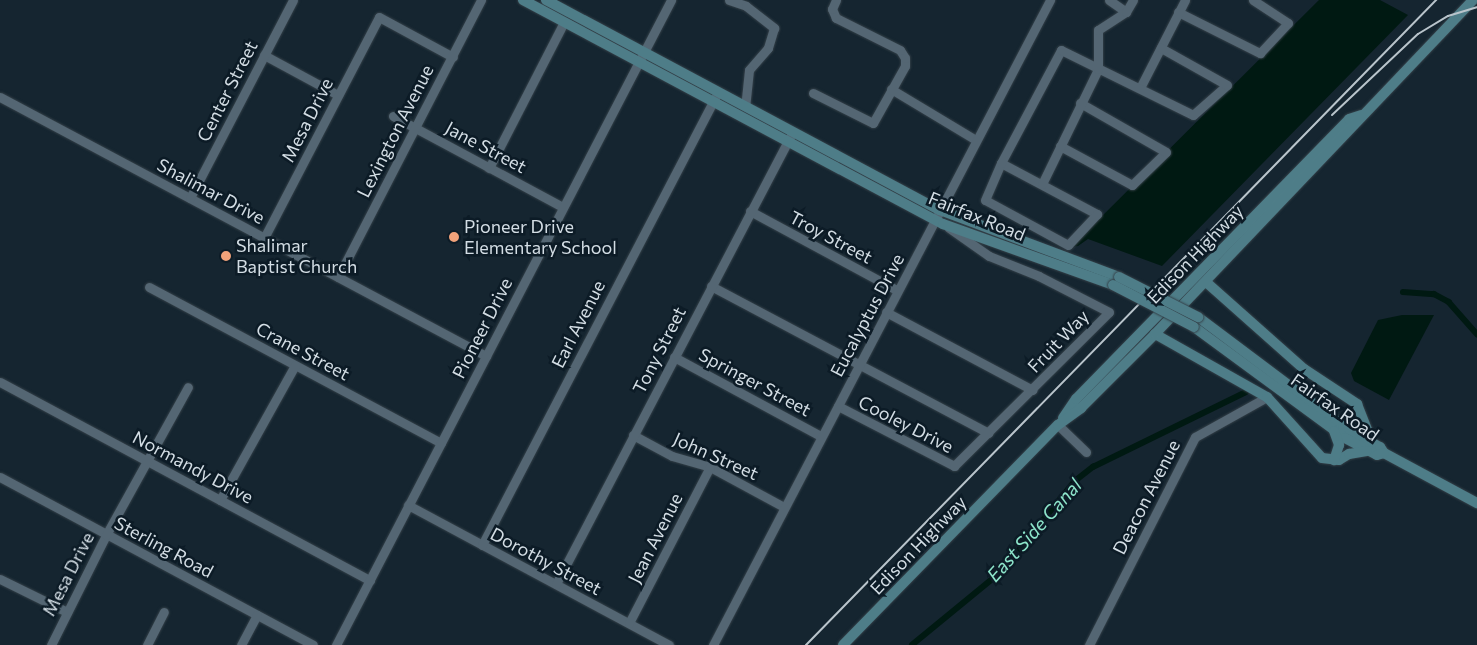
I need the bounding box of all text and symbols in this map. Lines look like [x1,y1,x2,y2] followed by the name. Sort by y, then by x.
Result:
[192,37,262,145] street label: Center Street
[352,61,438,201] street label: Lexington Avenue
[277,74,337,166] street label: Mesa Drive
[442,117,530,177] street label: Jane Street
[154,154,268,228] street label: Shalimar Drive
[925,187,1029,245] street label: Fairfax Road
[1142,200,1248,308] street label: Edison Highway
[786,206,876,268] street label: Troy Street
[464,216,617,258] place label: Pioneer Drive Elementary School
[448,231,460,243] marker: Pioneer Drive Elementary School
[236,235,357,278] place label: Shalimar Baptist Church
[220,250,232,262] marker: Shalimar Baptist Church
[826,250,908,380] street label: Eucalyptus Drive
[447,274,517,382] street label: Pioneer Drive
[547,277,609,371] street label: Earl Avenue
[628,303,690,397] street label: Tony Street
[1023,305,1093,377] street label: Fruit Way
[253,317,353,385] street label: Crane Street
[695,343,815,421] street label: Springer Street
[1287,369,1383,445] street label: Fairfax Road
[855,391,957,457] street label: Cooley Drive
[129,426,257,508] street label: Normandy Drive
[670,428,762,484] street label: John Street
[1108,436,1184,558] street label: Deacon Avenue
[982,474,1086,586] water label: East Side Canal
[623,489,687,587] street label: Jean Avenue
[865,491,971,599] street label: Edison Highway
[111,512,217,582] street label: Sterling Road
[487,523,605,599] street label: Dorothy Street
[38,528,98,620] street label: Mesa Drive

